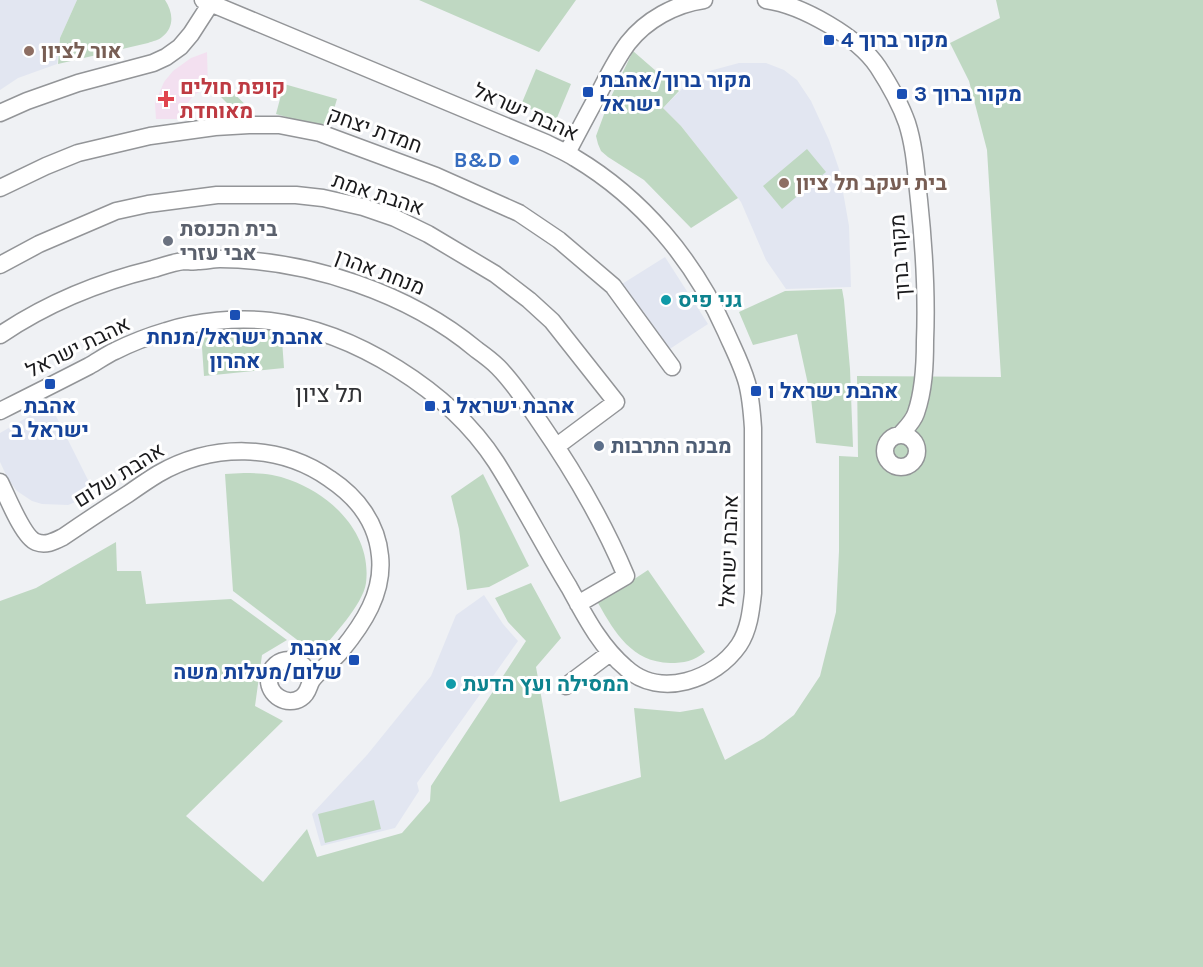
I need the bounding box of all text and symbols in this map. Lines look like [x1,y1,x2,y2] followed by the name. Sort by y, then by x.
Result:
[841,28,948,52] place label: מקור ברוך 4
[822,33,836,47] marker: מקור ברוך 4
[41,39,122,63] place label: אור לציון
[22,44,36,58] marker: אור לציון
[600,68,751,116] place label: מקור ברוך/אהבת ישראל
[180,75,285,123] place label: קופת חולים מאוחדת
[470,78,582,146] street label: אהבת ישראל
[914,82,1022,106] place label: מקור ברוך 3
[581,85,595,99] marker: מקור ברוך/אהבת ישראל
[895,87,909,101] marker: מקור ברוך 3
[157,90,175,108] marker: קופת חולים מאוחדת
[325,102,425,158] street label: חמדת יצחק
[454,148,502,172] place label: B&D
[507,153,521,167] marker: B&D
[329,168,427,220] street label: אהבת אמת
[796,171,947,195] place label: בית יעקב תל ציון
[777,176,791,190] marker: בית יעקב תל ציון
[885,213,915,301] street label: מקור ברוך
[180,217,278,265] place label: בית הכנסת אבי עזרי
[161,234,175,248] marker: בית הכנסת אבי עזרי
[332,244,428,300] street label: מנחת אהרן
[678,288,743,312] place label: גני פיס
[659,293,673,307] marker: גני פיס
[228,308,242,322] marker: אהבת ישראל/מנחת אהרון
[22,312,134,382] street label: אהבת ישראל
[146,325,324,373] place label: אהבת ישראל/מנחת אהרון
[43,377,57,391] marker: אהבת ישראל ב
[768,379,898,403] place label: אהבת ישראל ו
[295,380,363,408] district label: תל ציון
[749,384,763,398] marker: אהבת ישראל ו
[11,394,89,442] place label: אהבת ישראל ב
[442,394,575,418] place label: אהבת ישראל ג
[423,399,437,413] marker: אהבת ישראל ג
[611,434,732,458] place label: מבנה התרבות
[69,438,169,512] street label: אהבת שלום
[592,439,606,453] marker: מבנה התרבות
[715,494,743,608] street label: אהבת ישראל
[173,636,342,684] place label: אהבת שלום/מעלות משה
[347,653,361,667] marker: אהבת שלום/מעלות משה
[463,672,629,696] place label: המסילה ועץ הדעת
[444,677,458,691] marker: המסילה ועץ הדעת

